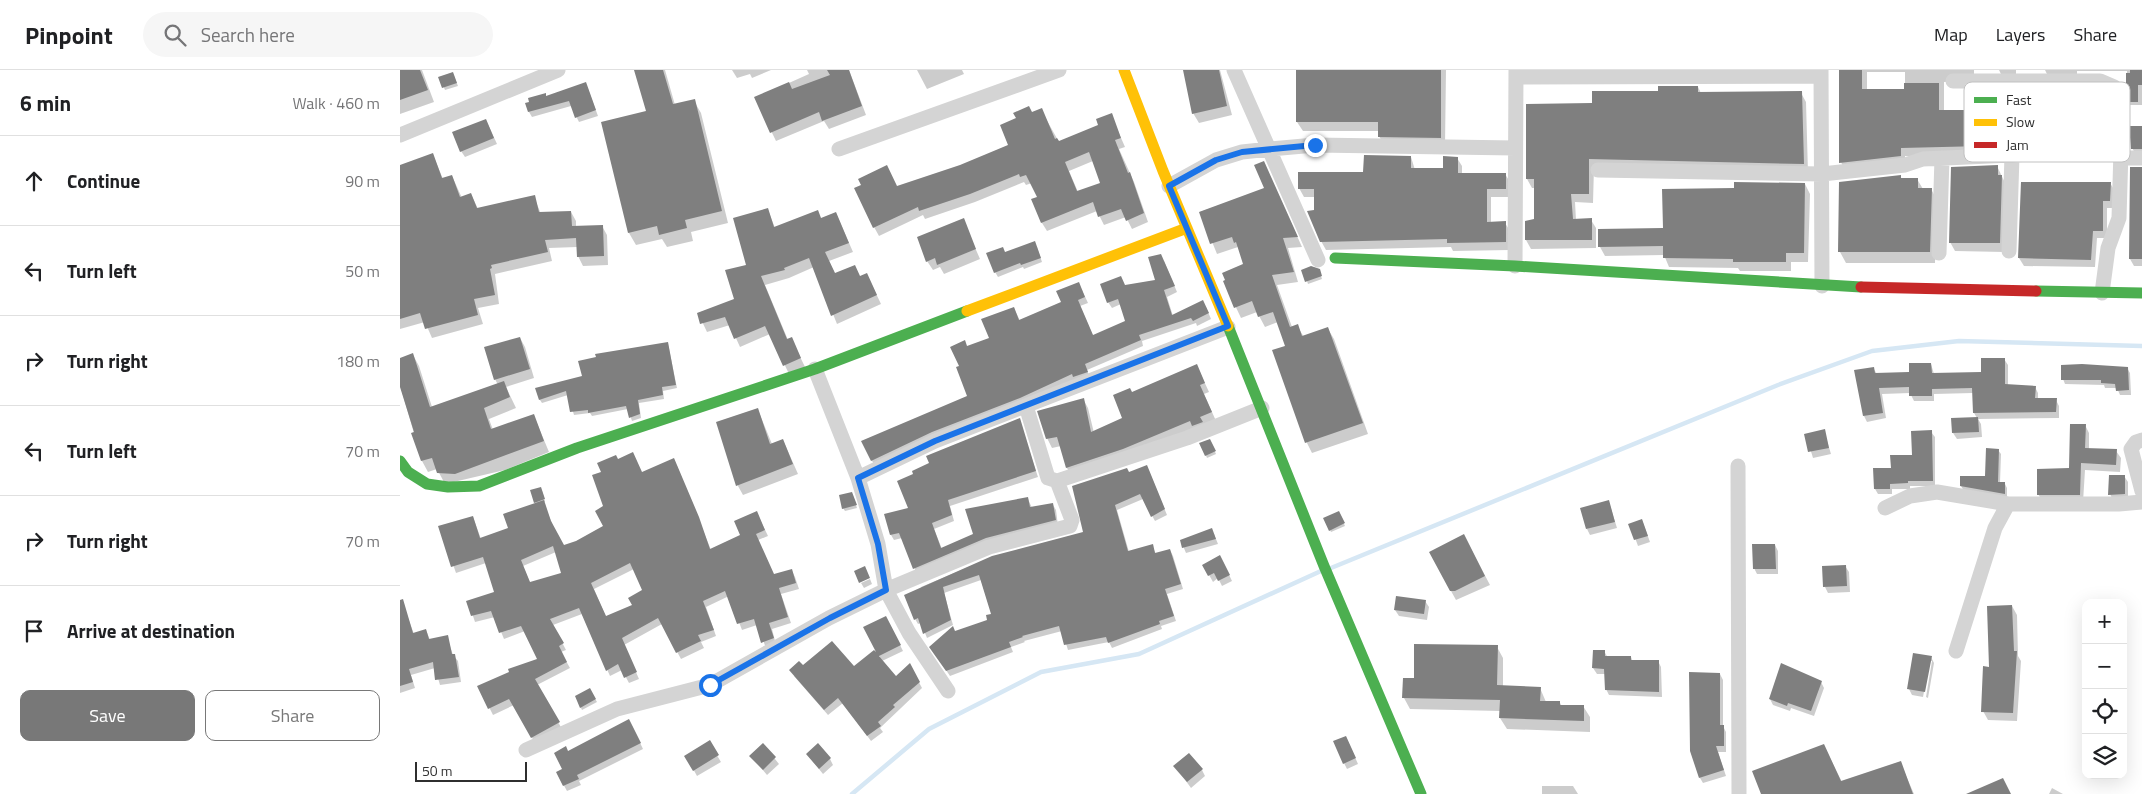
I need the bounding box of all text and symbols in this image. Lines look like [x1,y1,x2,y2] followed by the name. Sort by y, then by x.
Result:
[143,12,493,57] search box
[25,17,113,53] text: Pinpoint
[201,20,295,49] text: Search here
[161,21,189,49] icon: search
[1934,21,1968,48] text: Map
[1996,21,2045,48] text: Layers
[2073,21,2117,48] text: Share
[1964,82,2130,162] legend
[20,87,71,119] text: 6 min
[2006,89,2031,110] text: Fast
[292,91,380,115] text: Walk · 460 m
[2006,111,2035,132] text: Slow
[1304,134,1327,157] route end
[2006,134,2029,155] text: Jam
[67,166,140,195] text: Continue
[20,167,48,195] icon: ahead
[345,169,380,193] text: 90 m
[67,256,137,285] text: Turn left
[20,257,48,285] icon: left
[345,259,380,283] text: 50 m
[67,346,148,375] text: Turn right
[20,347,48,375] icon: right
[336,349,380,373] text: 180 m
[67,436,137,465] text: Turn left
[20,437,48,465] icon: left
[345,439,380,463] text: 70 m
[67,526,148,555] text: Turn right
[20,527,48,555] icon: right
[345,529,380,553] text: 70 m
[2082,599,2127,779] map controls
[2082,599,2127,644] button: +
[67,616,235,645] text: Arrive at destination
[20,617,48,645] icon: arrive
[2082,644,2127,689] button: −
[699,674,722,697] route start
[2082,689,2127,734] button: locate
[20,690,195,741] button: Save
[205,690,380,741] button: Share
[2082,734,2127,779] button: layers
[415,759,528,782] scale bar
[422,760,452,781] text: 50 m

